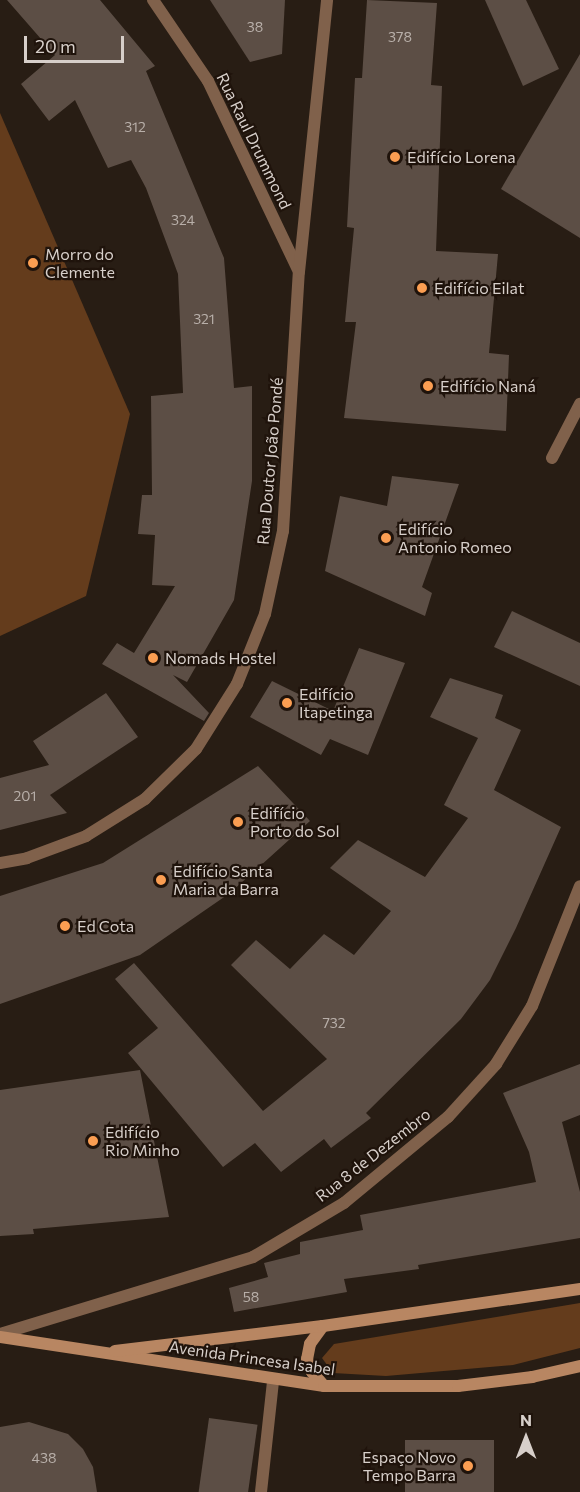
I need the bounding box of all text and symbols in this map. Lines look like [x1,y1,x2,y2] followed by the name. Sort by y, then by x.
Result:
[247,19,263,35] house number: 38
[27,24,128,62] scale bar
[388,29,412,45] house number: 378
[35,35,76,57] text: 20 m
[213,70,295,212] street label: Rua Raul Drummond
[124,119,146,135] house number: 312
[407,147,516,167] place label: Edifício Lorena
[388,150,402,164] marker: Edifício Lorena
[171,212,195,228] house number: 324
[45,244,115,282] place label: Morro do Clemente
[26,256,40,270] marker: Morro do Clemente
[434,278,525,298] place label: Edifício Eilat
[415,281,429,295] marker: Edifício Eilat
[193,311,215,327] house number: 321
[253,376,287,546] street label: Rua Doutor João Pondé
[440,376,536,396] place label: Edifício Naná
[421,379,435,393] marker: Edifício Naná
[398,519,512,557] place label: Edifício Antonio Romeo
[379,531,393,545] marker: Edifício Antonio Romeo
[165,648,276,668] place label: Nomads Hostel
[146,651,160,665] marker: Nomads Hostel
[299,684,373,722] place label: Edifício Itapetinga
[280,696,294,710] marker: Edifício Itapetinga
[14,788,36,804] house number: 201
[250,803,340,841] place label: Edifício Porto do Sol
[231,815,245,829] marker: Edifício Porto do Sol
[173,861,279,899] place label: Edifício Santa Maria da Barra
[154,873,168,887] marker: Edifício Santa Maria da Barra
[77,916,134,936] place label: Ed Cota
[58,919,72,933] marker: Ed Cota
[322,1015,346,1031] house number: 732
[312,1104,434,1206] street label: Rua 8 de Dezembro
[105,1122,180,1160] place label: Edifício Rio Minho
[86,1134,100,1148] marker: Edifício Rio Minho
[243,1289,259,1305] house number: 58
[168,1337,336,1379] street label: Avenida Princesa Isabel
[496,1408,556,1468] north arrow
[520,1410,532,1429] text: N
[362,1447,456,1485] place label: Espaço Novo Tempo Barra
[32,1450,56,1466] house number: 438
[461,1459,475,1473] marker: Espaço Novo Tempo Barra

